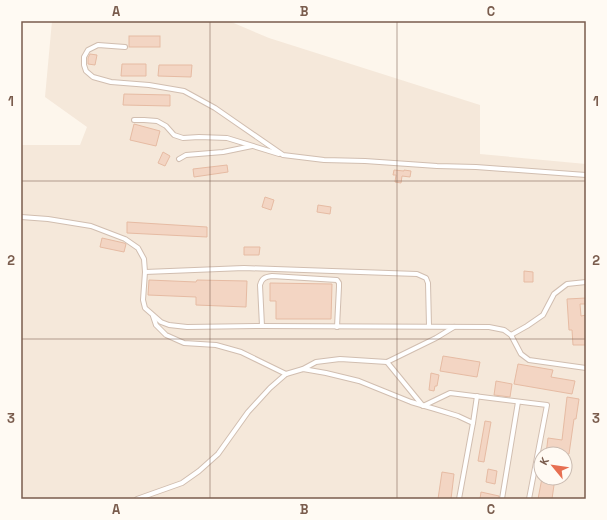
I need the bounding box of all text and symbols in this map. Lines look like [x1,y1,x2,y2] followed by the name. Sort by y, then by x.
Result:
[112,3,121,20] text: A
[300,3,309,20] text: B
[487,3,495,20] text: C
[8,93,14,110] text: 1
[593,93,599,110] text: 1
[7,252,15,269] text: 2
[592,252,600,269] text: 2
[7,410,15,427] text: 3
[592,410,600,427] text: 3
[533,446,573,486] north arrow
[536,455,552,468] text: K
[112,501,121,518] text: A
[300,501,309,518] text: B
[487,501,495,518] text: C

